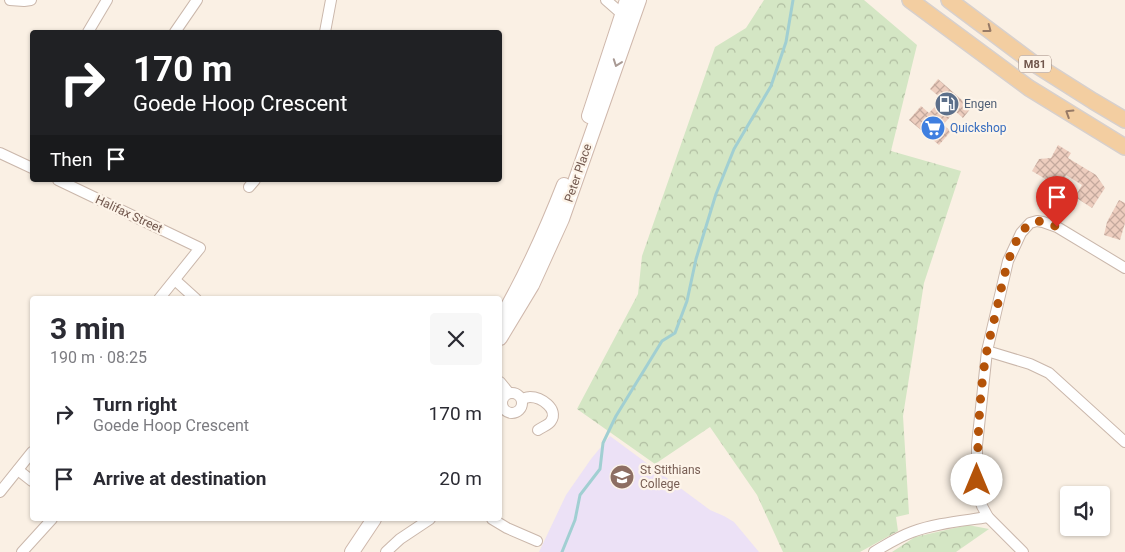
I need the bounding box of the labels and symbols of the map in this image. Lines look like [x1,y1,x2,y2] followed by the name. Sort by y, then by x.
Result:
[982,23,992,32] one-way arrow
[1019,56,1051,72] road number: M81
[613,58,623,67] one-way arrow
[934,91,960,117] fuel station icon: Engen
[964,97,997,111] place label: Engen
[1065,110,1074,119] one-way arrow
[920,115,946,141] supermarket icon: Quickshop
[950,121,1007,135] place label: Quickshop
[561,142,595,204] street label: Peter Place
[1036,176,1078,227] pin
[93,192,165,236] street label: Halifax Street
[950,453,1002,505] position arrow
[640,463,701,491] place label: St Stithians College
[609,464,635,490] school or university icon: St Stithians College

